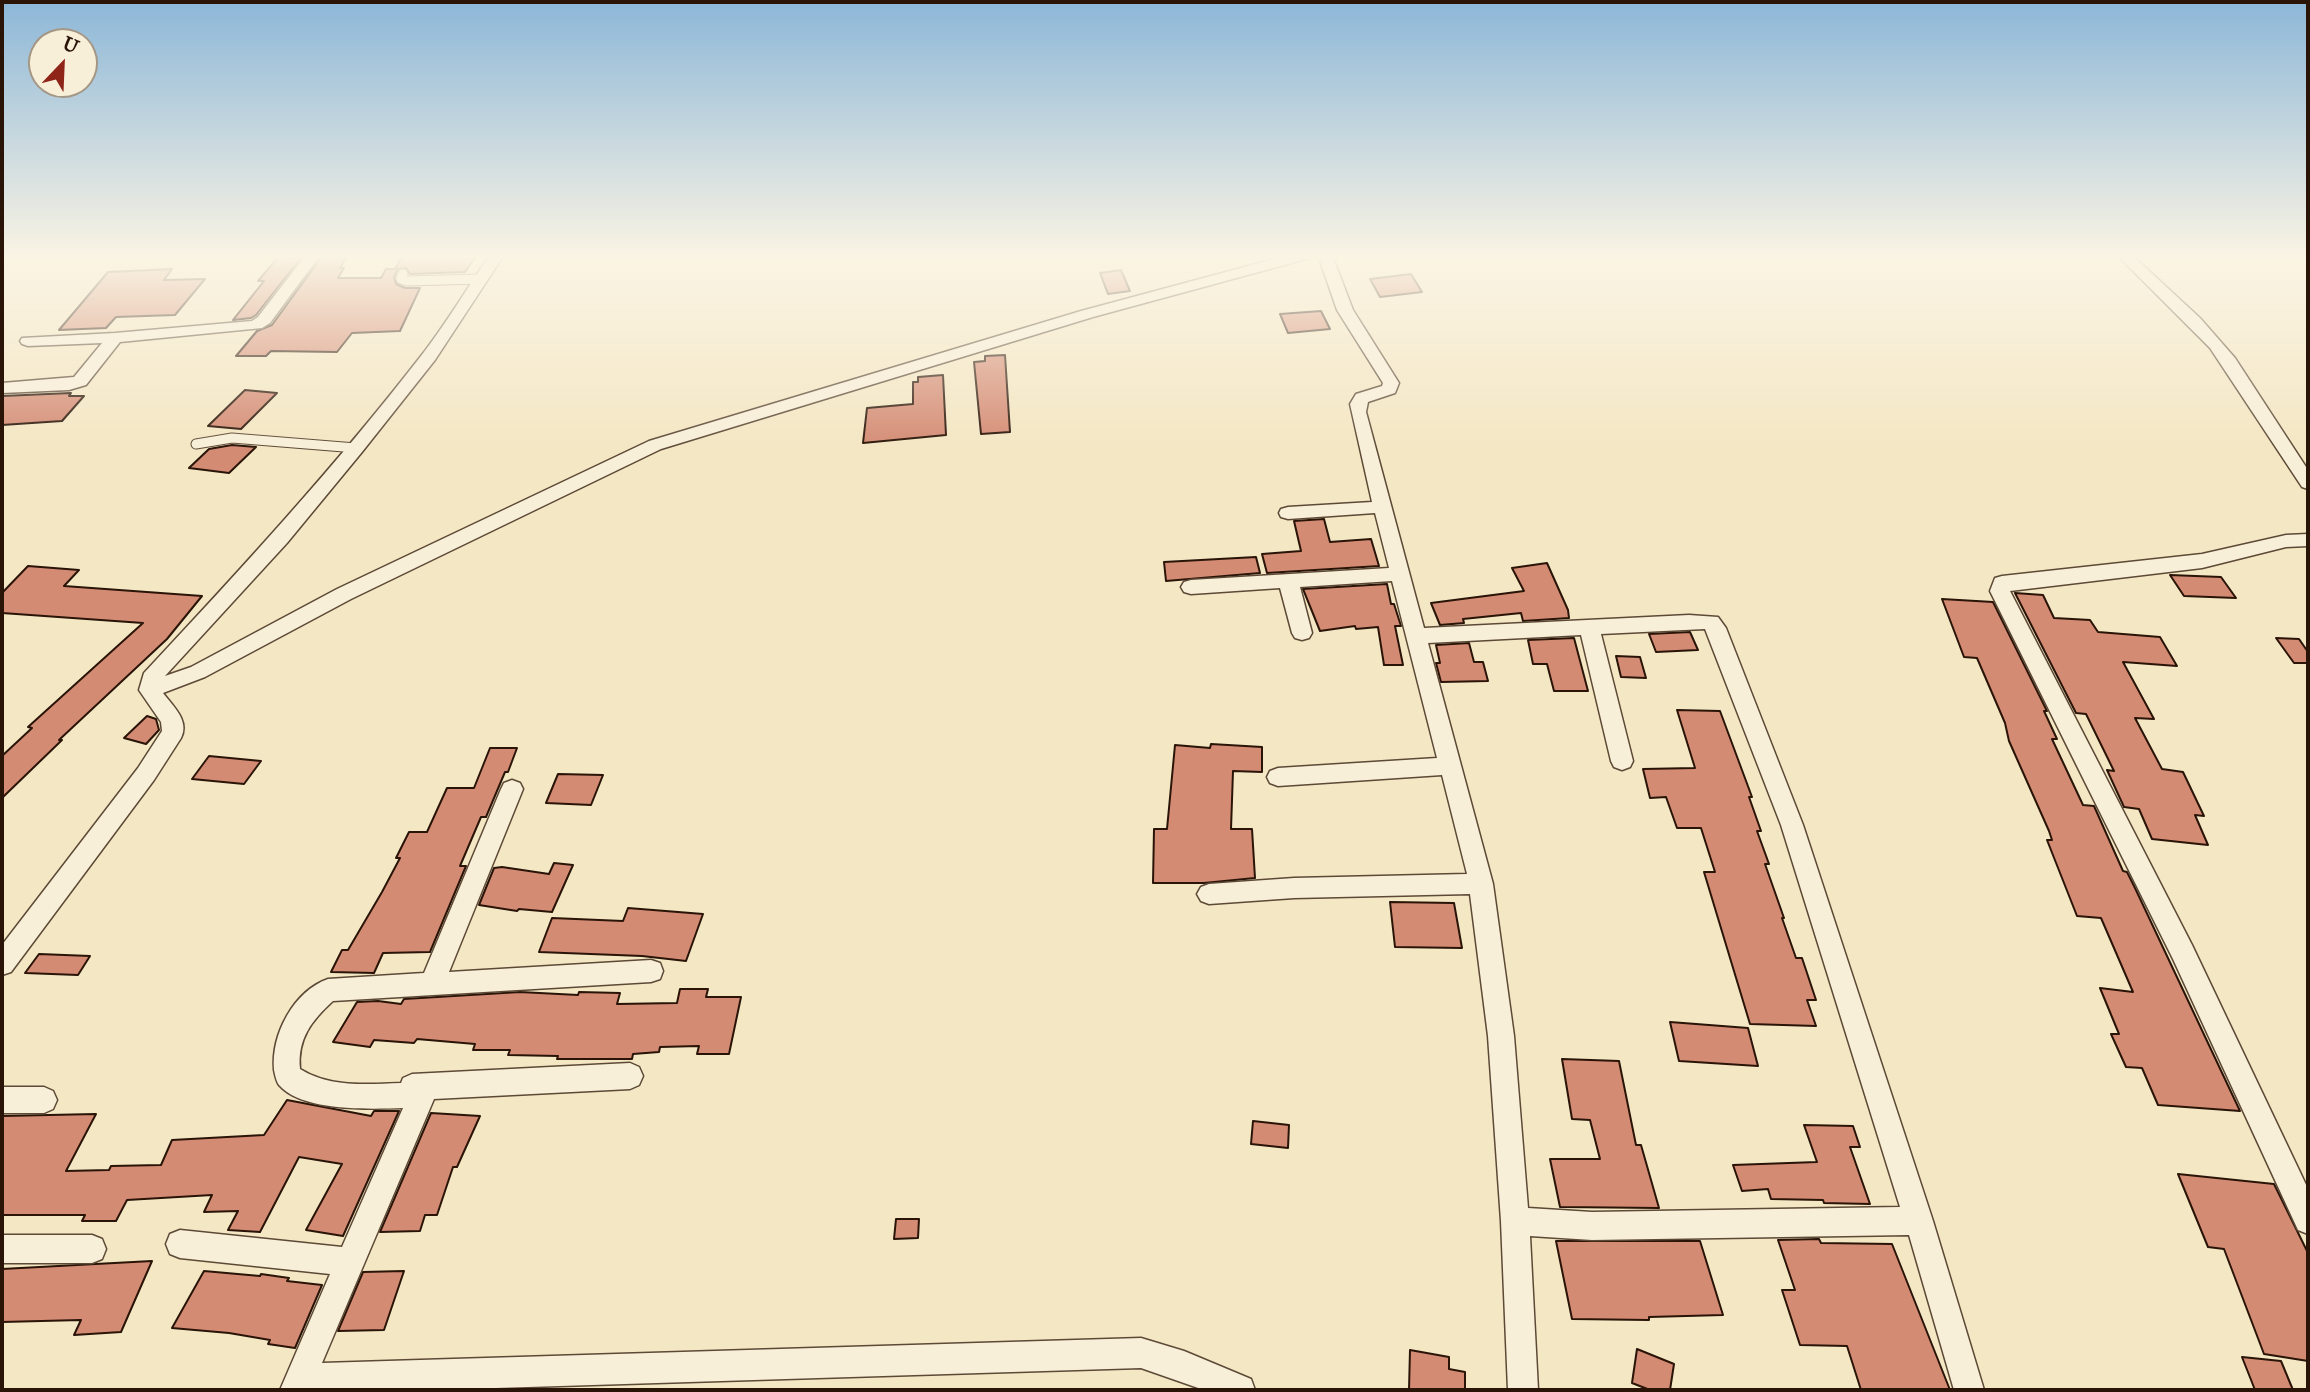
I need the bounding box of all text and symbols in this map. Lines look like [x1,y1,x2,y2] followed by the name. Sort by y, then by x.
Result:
[28,28,98,98] north arrow
[59,32,82,59] text: U

